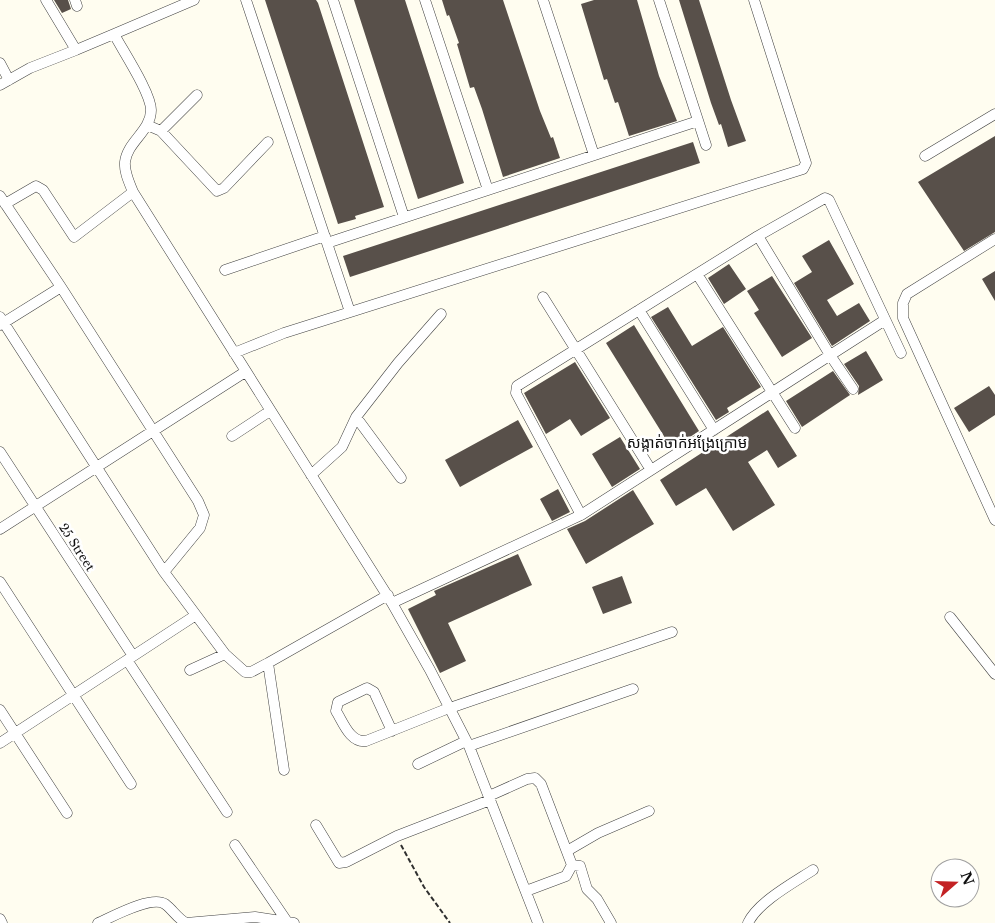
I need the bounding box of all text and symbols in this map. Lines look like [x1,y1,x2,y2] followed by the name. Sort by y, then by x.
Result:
[627,433,747,452] district label: សង្កាត់ចាក់អង្រែក្រោម
[56,520,98,574] street label: 25 Street
[930,858,980,908] north arrow
[957,869,978,888] text: N

